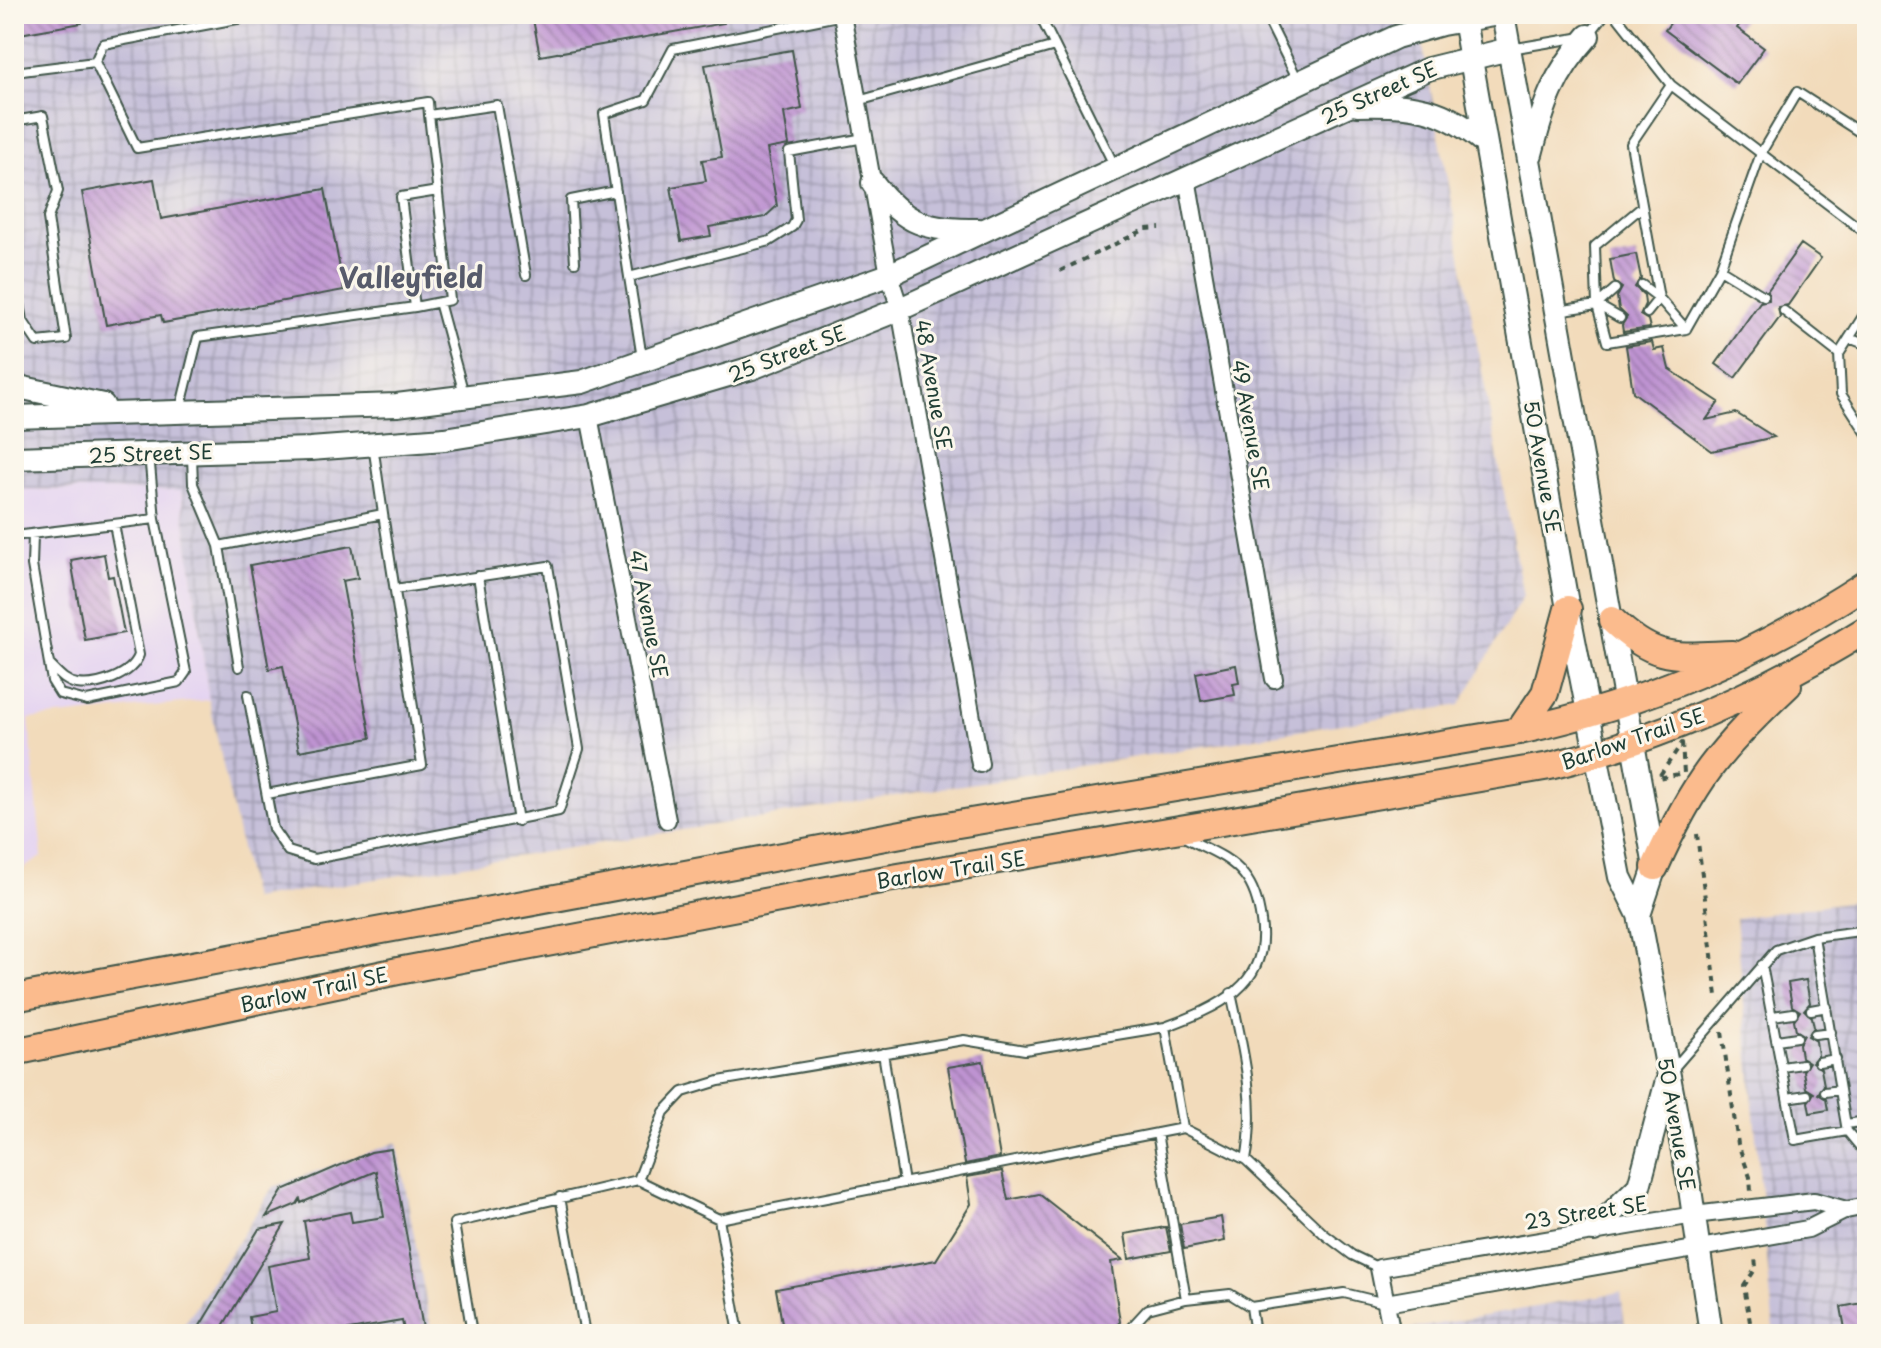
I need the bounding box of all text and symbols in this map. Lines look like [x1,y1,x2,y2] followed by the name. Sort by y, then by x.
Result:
[1316,53,1442,131] street label: 25 Street SE
[339,255,483,298] district label: Valleyfield
[723,317,851,389] street label: 25 Street SE
[908,317,960,453] street label: 48 Avenue SE
[1225,357,1277,493] street label: 49 Avenue SE
[1517,398,1569,536] street label: 50 Avenue SE
[88,436,214,470] street label: 25 Street SE
[622,547,676,681] street label: 47 Avenue SE
[1557,699,1709,777] street label: Barlow Trail SE
[874,842,1028,896] street label: Barlow Trail SE
[237,959,391,1019] street label: Barlow Trail SE
[1651,1055,1703,1193] street label: 50 Avenue SE
[1522,1187,1650,1237] street label: 23 Street SE

